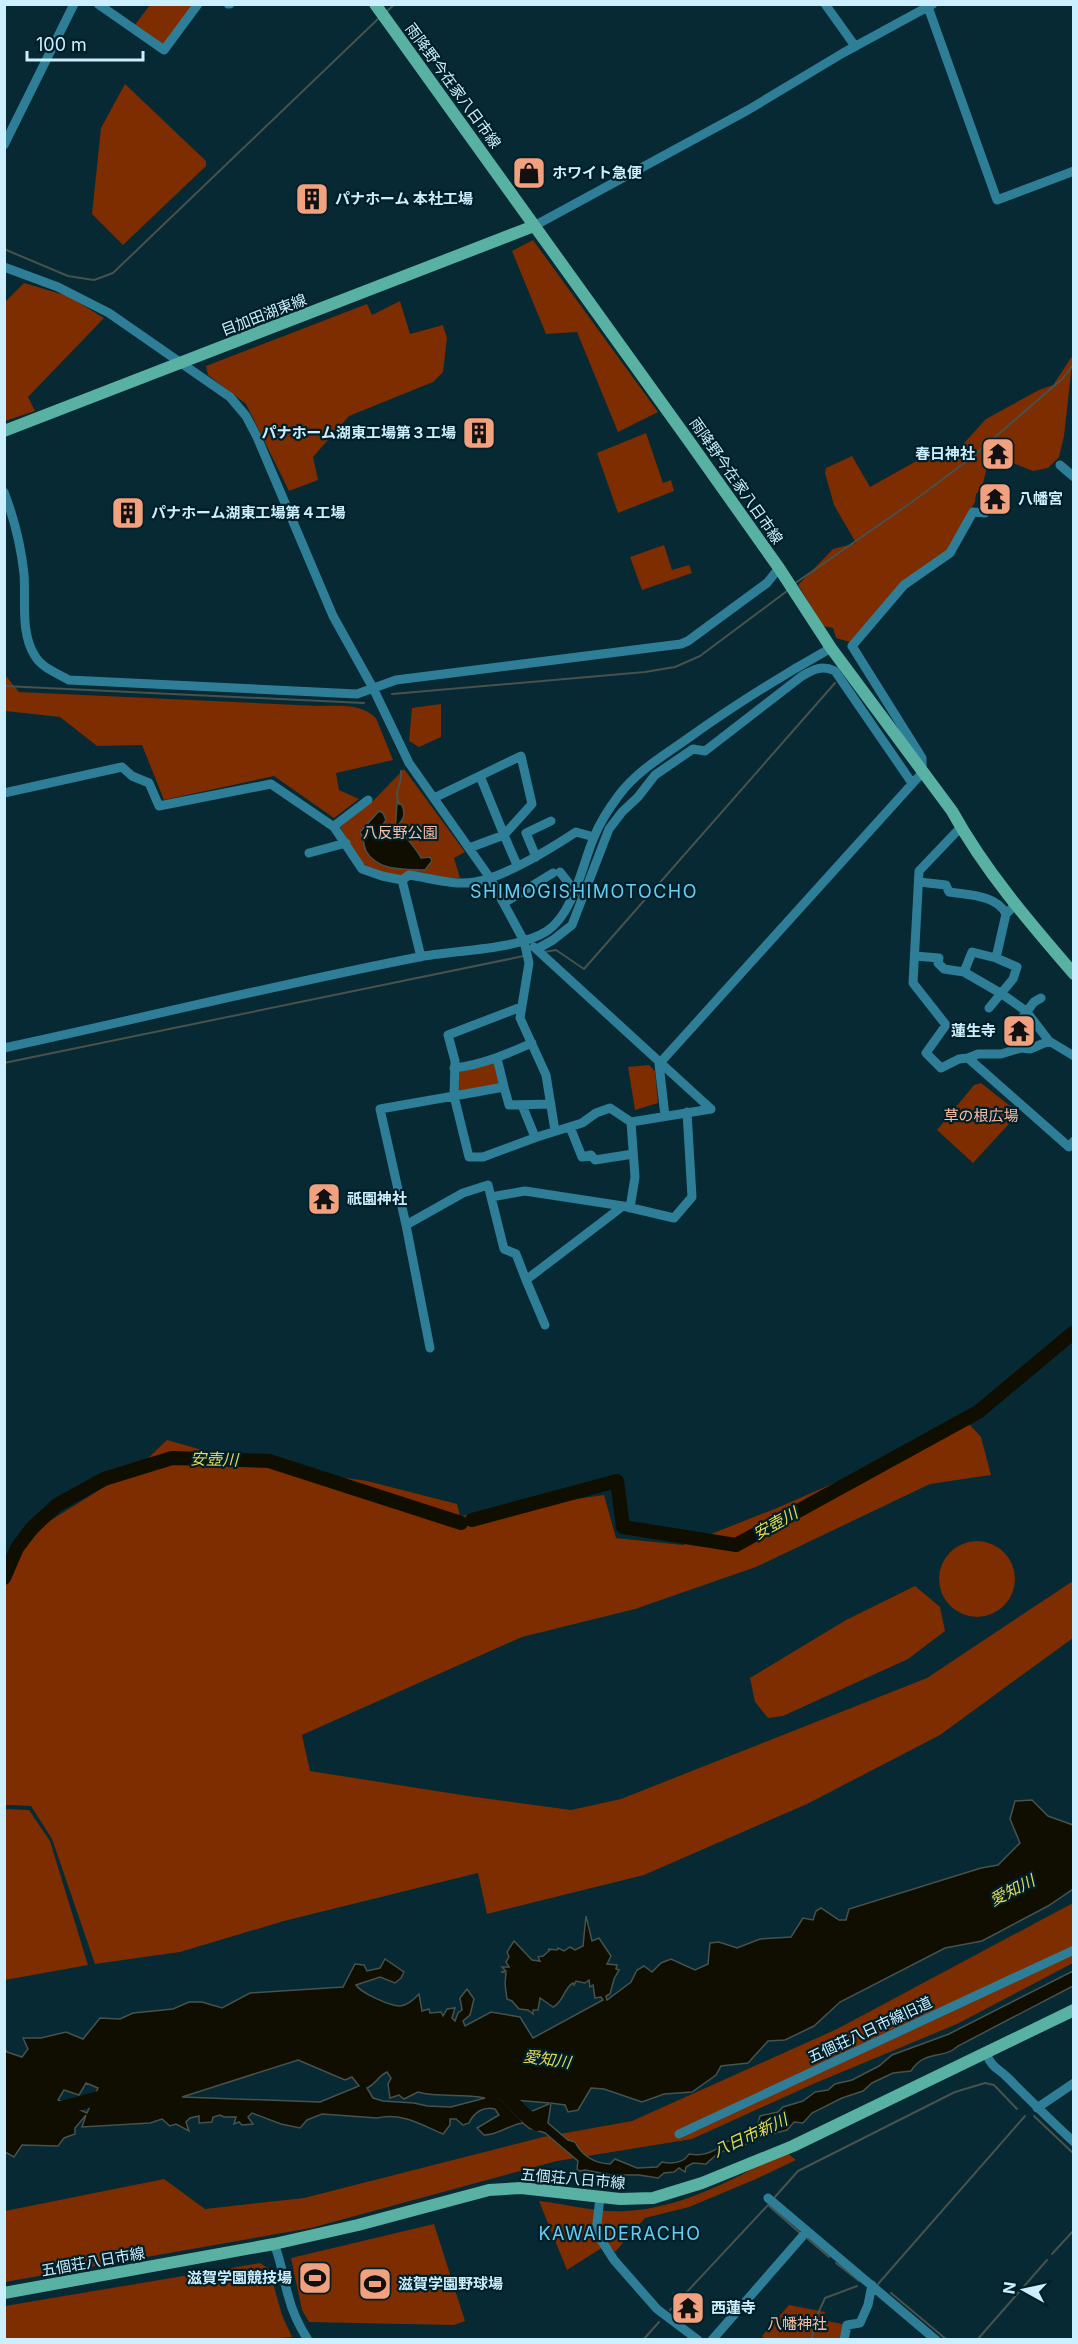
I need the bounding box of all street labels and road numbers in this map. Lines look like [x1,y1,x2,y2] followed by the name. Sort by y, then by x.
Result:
[402,19,505,152] street label: 雨降野今在家八日市線
[218,290,309,340] street label: 目加田湖東線
[686,414,787,548] street label: 雨降野今在家八日市線
[805,1992,935,2067] street label: 五個荘八日市線旧道
[520,2164,626,2193] street label: 五個荘八日市線
[40,2243,146,2280] street label: 五個荘八日市線

